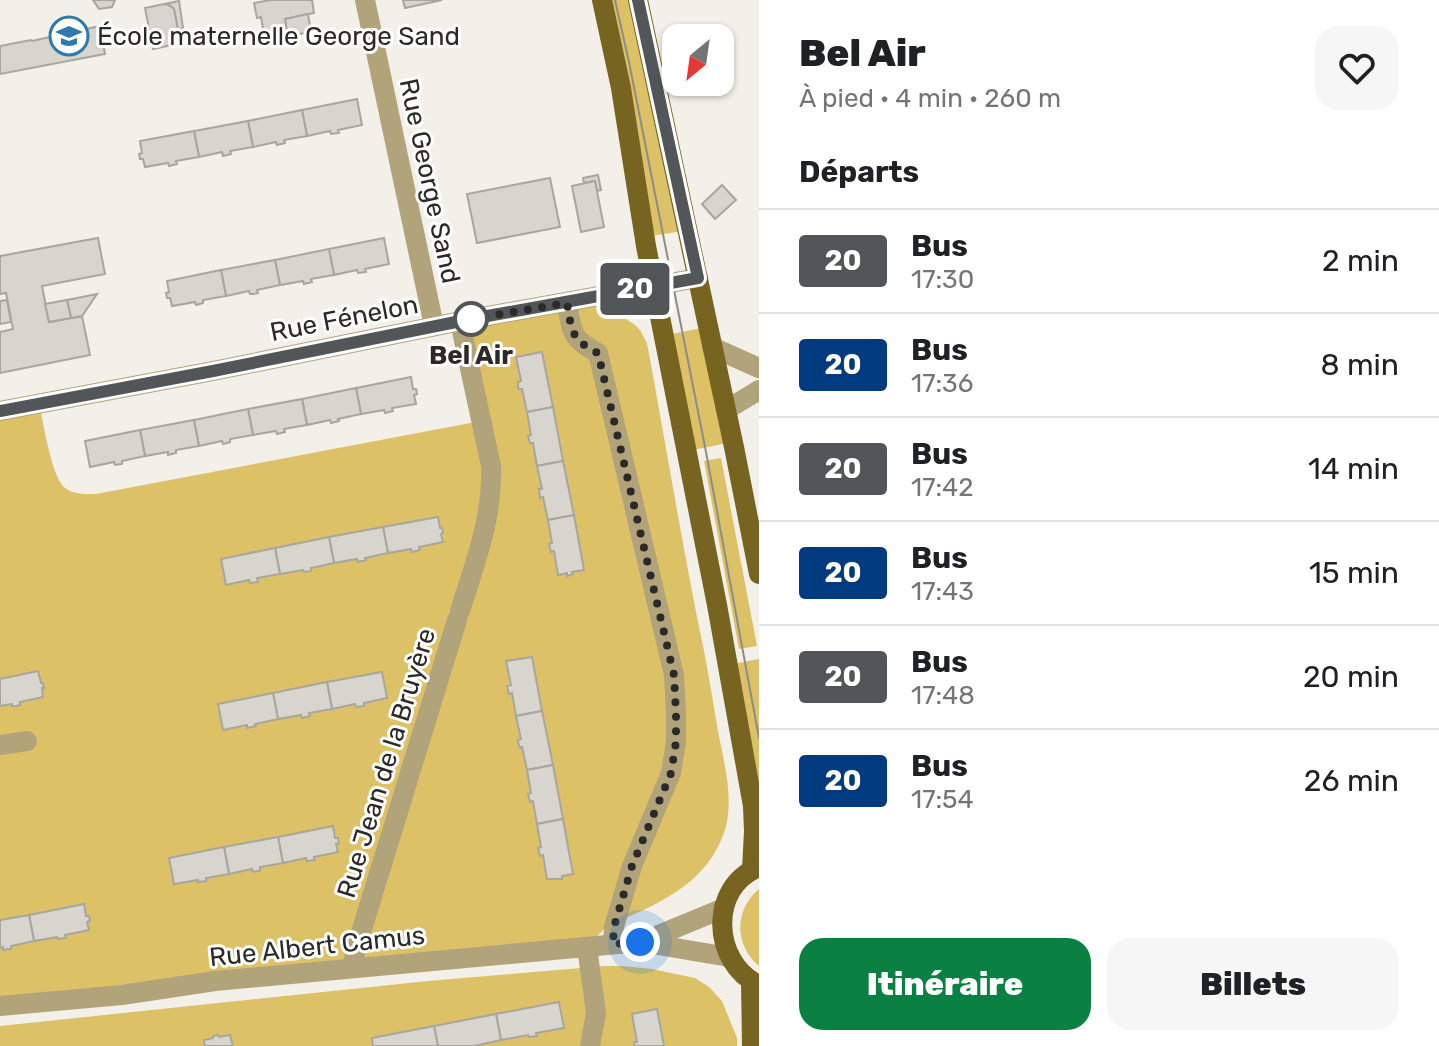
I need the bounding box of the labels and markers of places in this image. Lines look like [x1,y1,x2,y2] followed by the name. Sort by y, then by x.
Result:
[48,15,90,57] school or university icon: École maternelle George Sand
[97,21,460,52] place label: École maternelle George Sand
[454,302,488,336] marker: Bel Air
[429,340,513,371] place label: Bel Air

